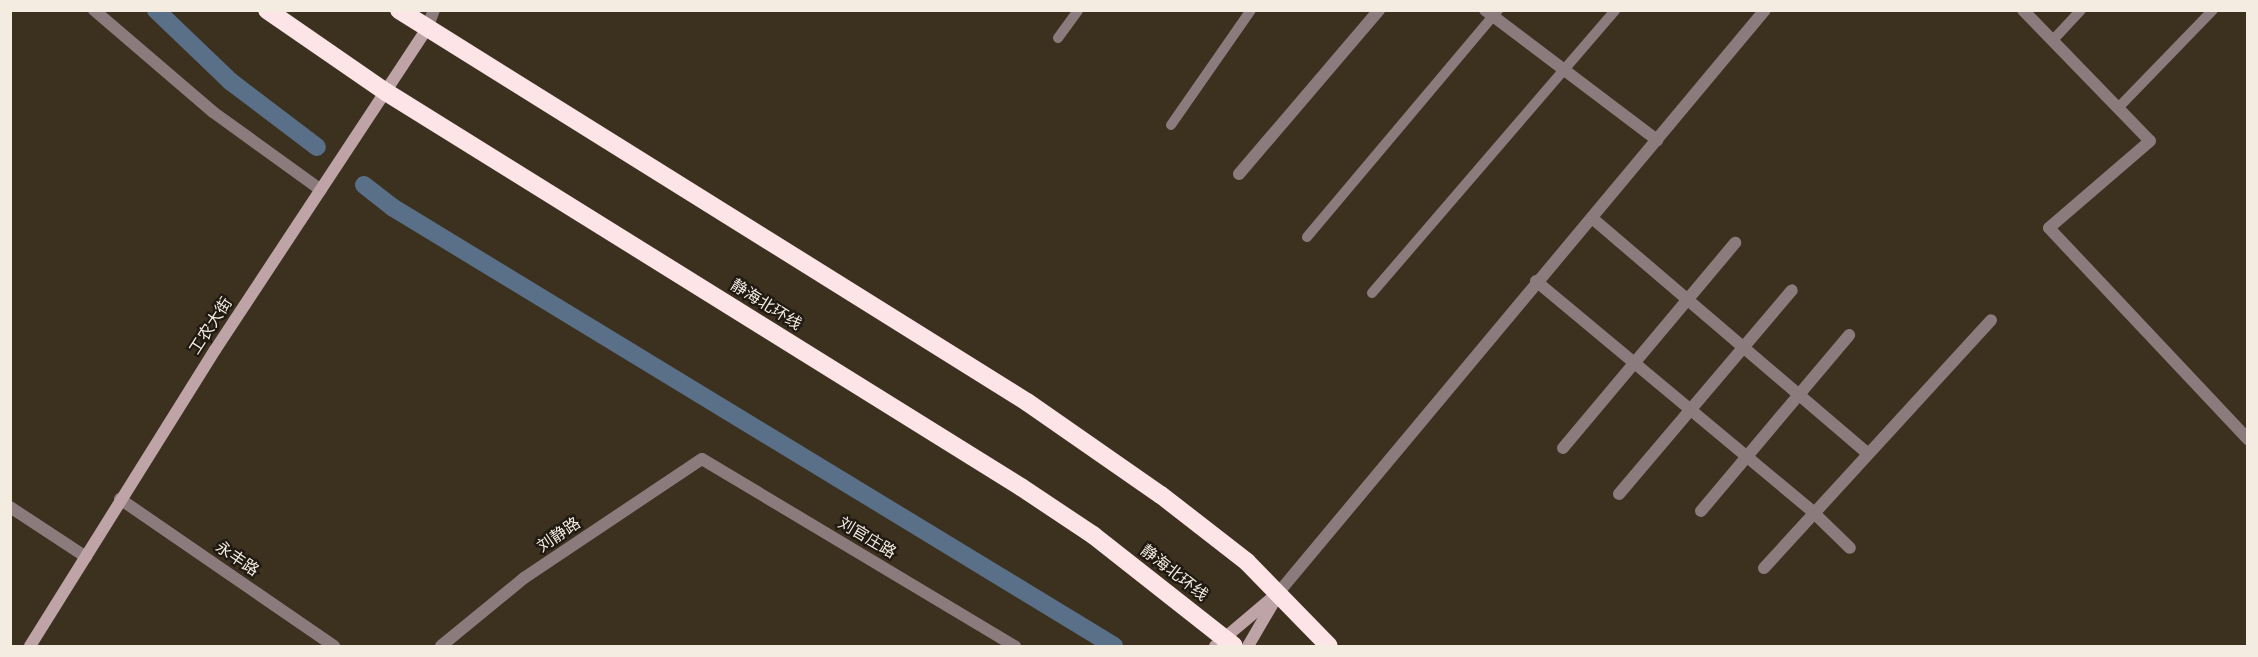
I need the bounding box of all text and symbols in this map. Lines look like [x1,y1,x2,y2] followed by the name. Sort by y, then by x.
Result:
[727,276,805,334] street label: 静海北环线
[186,294,236,358] street label: 工农大街
[835,513,899,563] street label: 刘官庄路
[534,514,584,556] street label: 刘静路
[212,538,262,580] street label: 永丰路
[1137,541,1211,605] street label: 静海北环线

